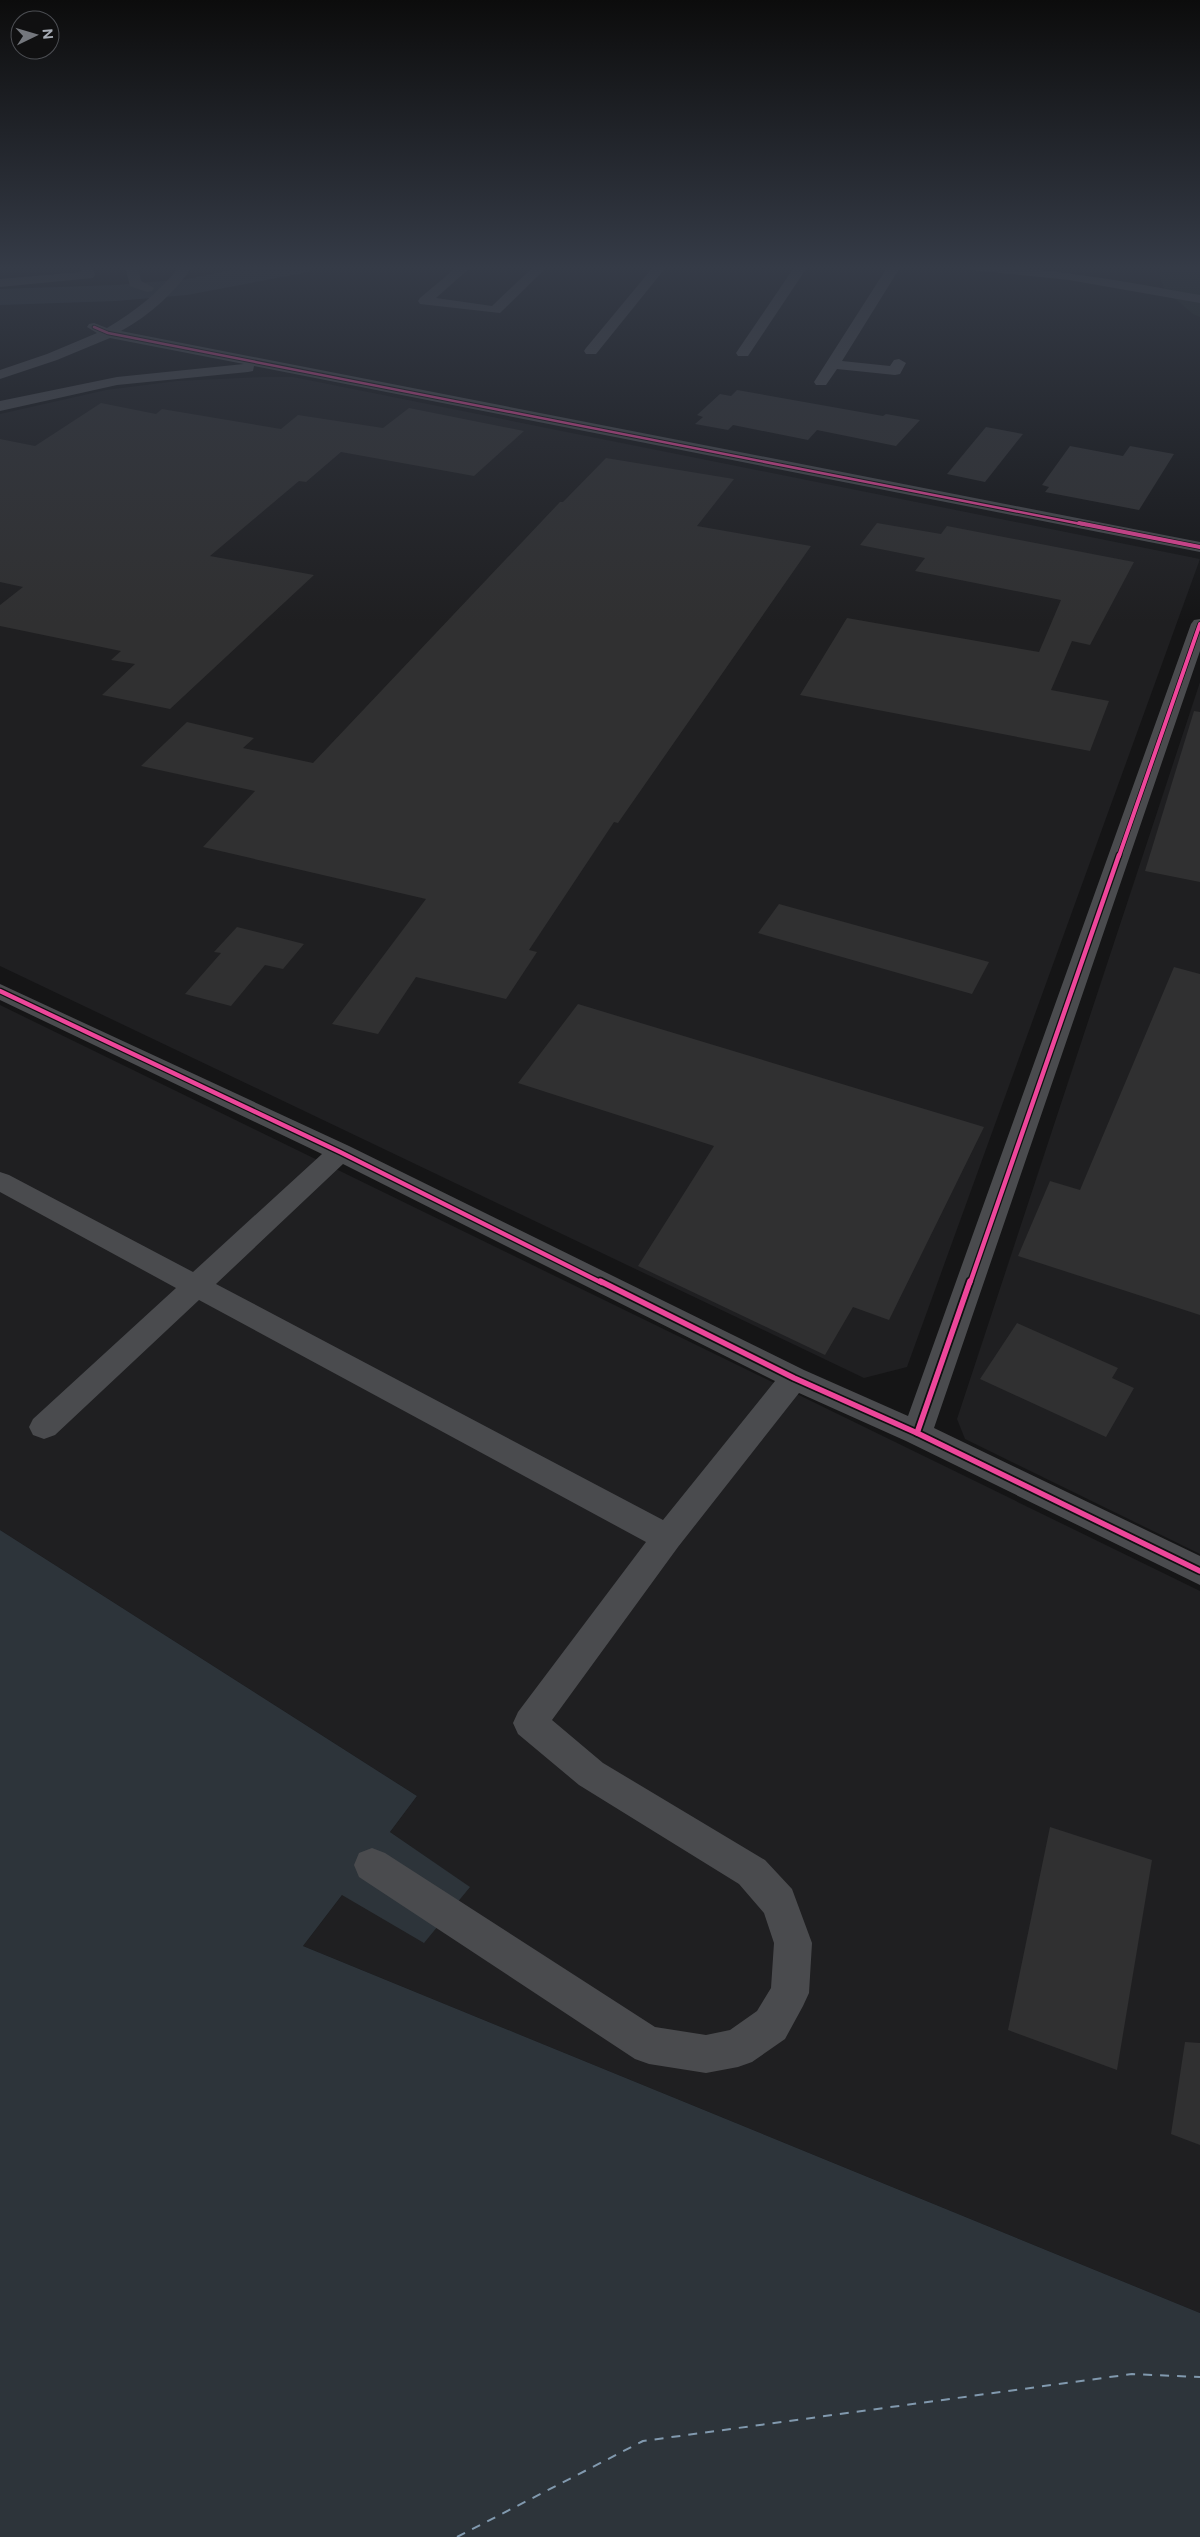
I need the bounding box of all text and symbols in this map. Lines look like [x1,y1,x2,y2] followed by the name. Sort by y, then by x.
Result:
[10,10,60,60] north arrow
[39,28,56,40] text: N

